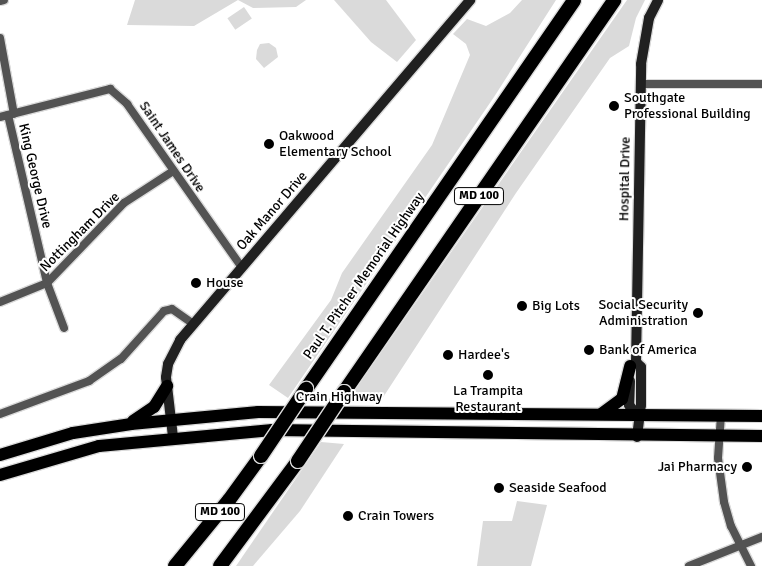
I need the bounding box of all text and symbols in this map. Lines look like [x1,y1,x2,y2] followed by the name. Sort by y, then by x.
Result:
[624,90,751,122] place label: Southgate Professional Building
[135,98,209,196] street label: Saint James Drive
[608,100,620,112] marker: Southgate Professional Building
[15,122,55,230] street label: King George Drive
[279,128,392,160] place label: Oakwood Elementary School
[616,137,634,221] street label: Hospital Drive
[263,138,275,150] marker: Oakwood Elementary School
[233,168,311,254] street label: Oak Manor Drive
[453,187,505,206] road number: MD 100
[37,189,123,275] street label: Nottingham Drive
[300,189,428,363] street label: Paul T. Pitcher Memorial Highway
[206,275,244,291] place label: House
[190,277,202,289] marker: House
[598,297,688,330] place label: Social Security Administration
[532,298,580,314] place label: Big Lots
[516,300,528,312] marker: Big Lots
[692,307,704,319] marker: Social Security Administration
[599,342,697,358] place label: Bank of America
[583,344,595,356] marker: Bank of America
[458,347,510,363] place label: Hardee's
[442,349,454,361] marker: Hardee's
[482,369,494,381] marker: La Trampita Restaurant
[453,383,523,416] place label: La Trampita Restaurant
[296,389,382,405] street label: Crain Highway
[658,459,737,475] place label: Jai Pharmacy
[741,461,753,473] marker: Jai Pharmacy
[509,480,607,496] place label: Seaside Seafood
[493,482,505,494] marker: Seaside Seafood
[194,502,246,522] road number: MD 100
[358,508,434,524] place label: Crain Towers
[342,510,354,522] marker: Crain Towers

